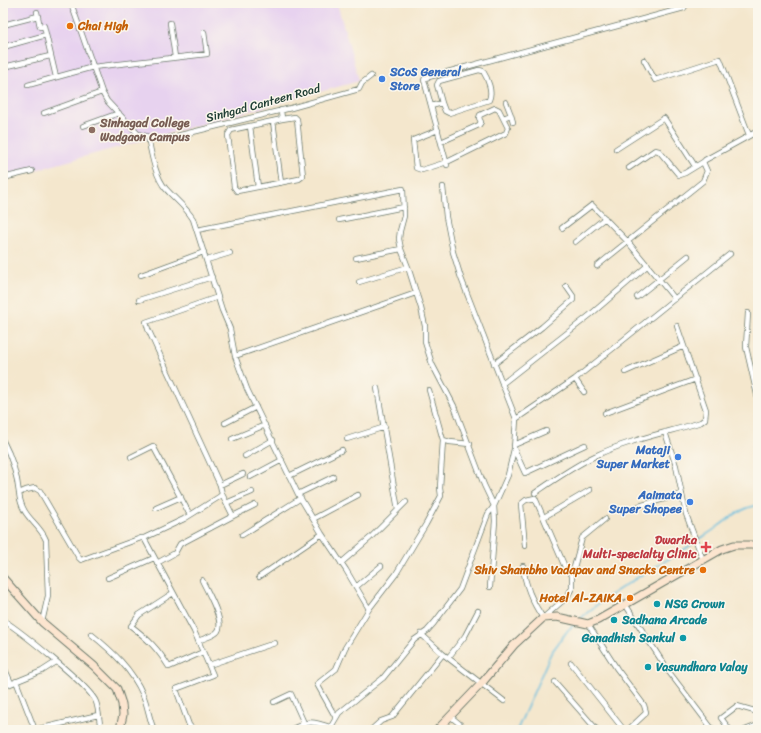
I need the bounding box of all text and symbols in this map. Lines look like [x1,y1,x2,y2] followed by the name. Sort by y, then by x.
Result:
[77,15,129,37] place label: Chai High
[65,21,75,31] marker: Chai High
[389,61,461,97] place label: SCoS General Store
[377,74,387,84] marker: SCoS General Store
[203,77,323,129] street label: Sinhgad Canteen Road
[99,112,191,148] place label: Sinhagad College Wadgaon Campus
[87,125,97,135] marker: Sinhagad College Wadgaon Campus
[595,439,671,475] place label: Mataji Super Market
[673,452,683,462] marker: Mataji Super Market
[608,484,683,520] place label: Aaimata Super Shopee
[685,497,695,507] marker: Aaimata Super Shopee
[582,529,698,565] place label: Dwarika Multi-specialty Clinic
[700,541,712,553] marker: Dwarika Multi-specialty Clinic
[473,559,696,581] place label: Shiv Shambho Vadapav and Snacks Centre
[698,565,708,575] marker: Shiv Shambho Vadapav and Snacks Centre
[539,587,622,609] place label: Hotel Al-ZAIKA
[625,593,635,603] marker: Hotel Al-ZAIKA
[664,593,725,615] place label: NSG Crown
[652,599,662,609] marker: NSG Crown
[621,609,708,631] place label: Sadhana Arcade
[609,615,619,625] marker: Sadhana Arcade
[581,627,676,649] place label: Ganadhish Sankul
[678,633,688,643] marker: Ganadhish Sankul
[656,656,748,678] place label: Vasundhara Valay
[643,662,653,672] marker: Vasundhara Valay

